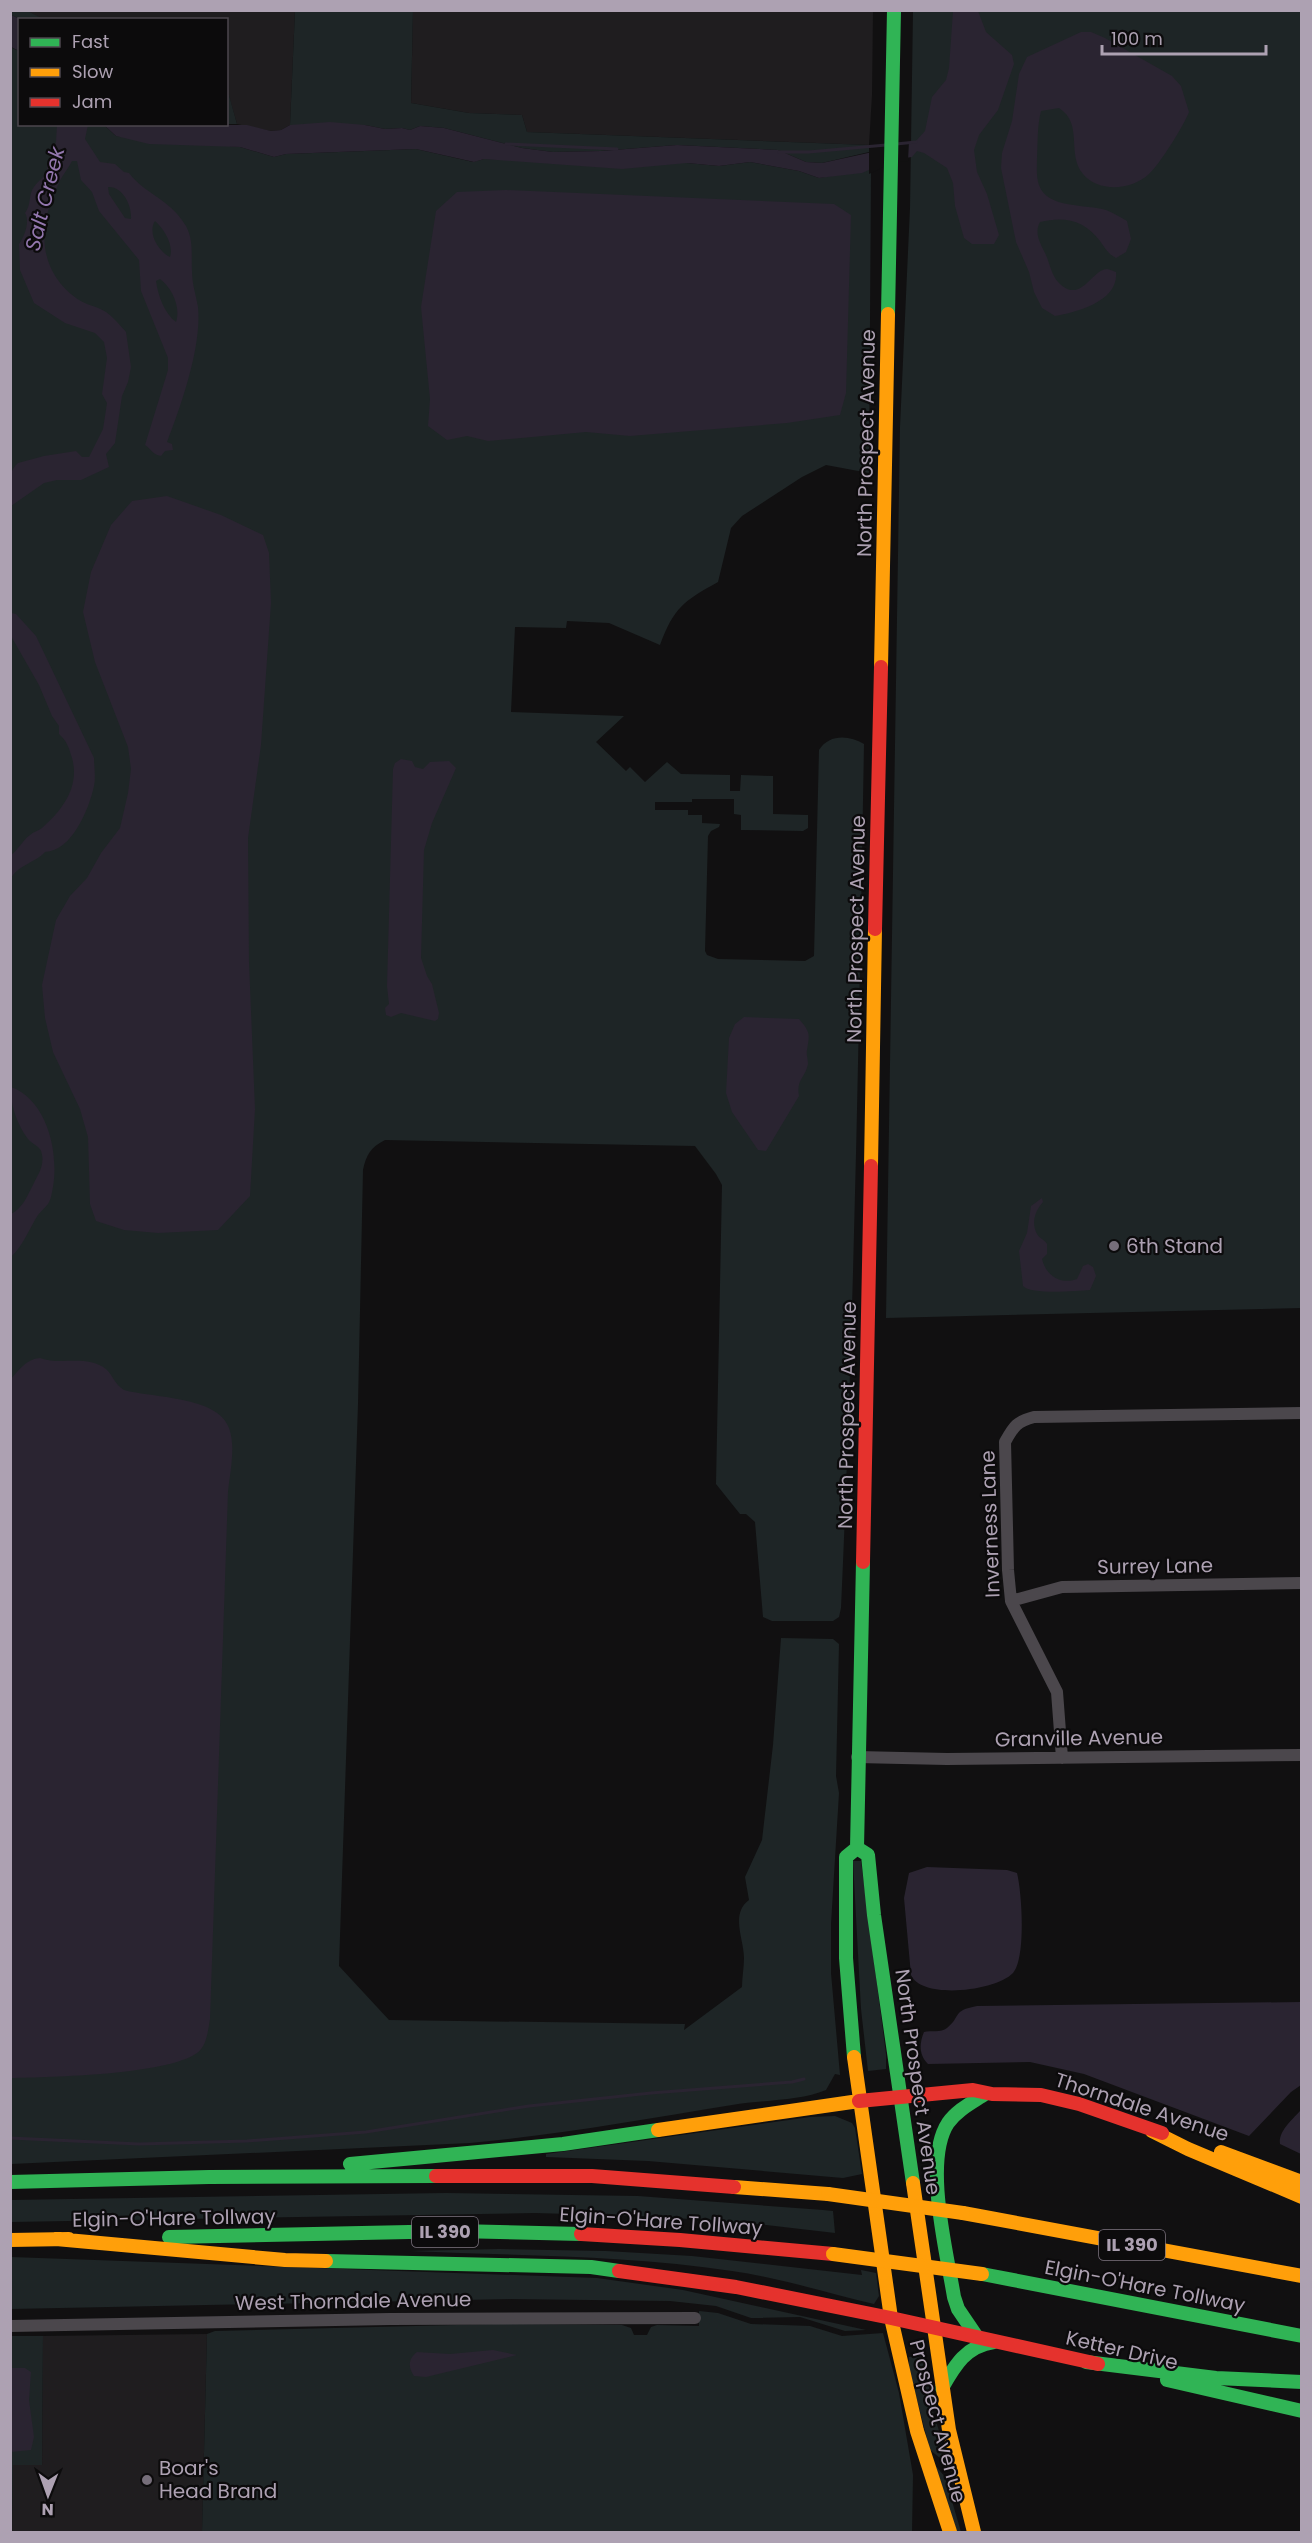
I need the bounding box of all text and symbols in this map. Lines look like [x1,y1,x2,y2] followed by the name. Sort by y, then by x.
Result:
[18,18,228,126] legend
[1102,18,1266,56] scale bar
[1111,26,1163,51] text: 100 m
[72,29,109,54] text: Fast
[72,59,114,84] text: Slow
[72,89,112,114] text: Jam
[18,143,72,254] water label: Salt Creek
[850,329,882,557] street label: North Prospect Avenue
[840,815,872,1043] street label: North Prospect Avenue
[1126,1232,1223,1260] place label: 6th Stand
[1107,1239,1121,1253] marker: 6th Stand
[831,1301,863,1529] street label: North Prospect Avenue
[973,1450,1007,1598] street label: Inverness Lane
[1097,1551,1213,1581] street label: Surrey Lane
[995,1723,1163,1753] street label: Granville Avenue
[888,1967,948,2197] street label: North Prospect Avenue
[1051,2066,1233,2148] street label: Thorndale Avenue
[558,2200,764,2242] street label: Elgin-O'Hare Tollway
[72,2202,276,2234] street label: Elgin-O'Hare Tollway
[412,2217,478,2247] road number: IL 390
[1099,2230,1165,2260] road number: IL 390
[1042,2253,1248,2319] street label: Elgin-O'Hare Tollway
[235,2285,471,2317] street label: West Thorndale Avenue
[1063,2324,1181,2376] street label: Ketter Drive
[903,2336,973,2506] street label: Prospect Avenue
[159,2454,277,2505] place label: Boar's Head Brand
[18,2465,78,2525] north arrow
[140,2473,154,2487] marker: Boar's Head Brand
[42,2498,54,2521] text: N

